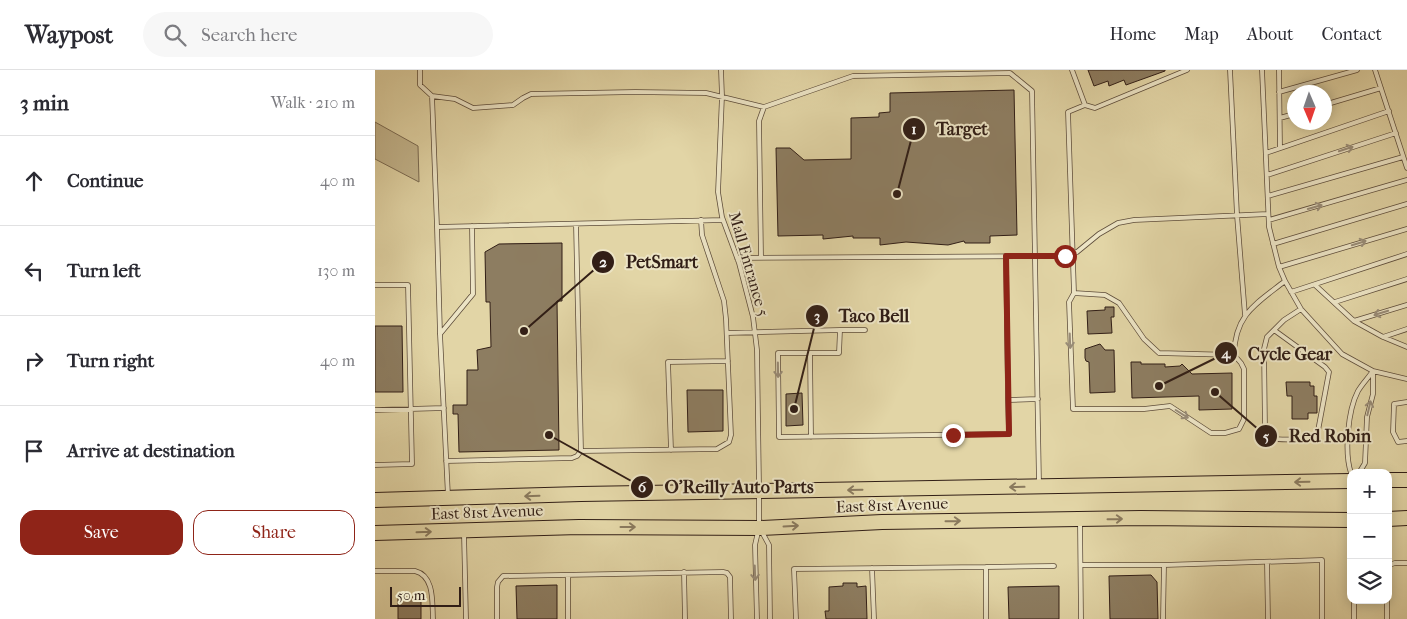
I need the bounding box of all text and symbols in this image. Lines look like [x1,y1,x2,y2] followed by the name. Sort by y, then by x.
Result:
[143,12,493,57] search box
[25,21,113,49] text: Waypost
[161,21,189,49] icon: search
[201,24,297,46] text: Search here
[1109,24,1156,45] text: Home
[1184,24,1219,45] text: Map
[1247,24,1293,45] text: About
[1321,24,1382,45] text: Contact
[1287,85,1332,130] north arrow
[20,91,69,115] text: 3 min
[271,93,355,112] text: Walk · 210 m
[902,112,998,145] callout: Target
[935,119,988,140] text: Target
[911,120,917,138] text: 1
[1338,144,1354,154] one-way arrow
[20,167,48,195] icon: ahead
[67,170,143,192] text: Continue
[320,171,355,190] text: 40 m
[1307,201,1323,211] one-way arrow
[725,210,773,318] street label: Mall Entrance 5
[1351,238,1367,248] one-way arrow
[590,245,708,278] callout: PetSmart
[1054,245,1077,268] route start
[626,252,699,273] text: PetSmart
[599,253,607,271] text: 2
[20,257,48,285] icon: left
[67,260,141,282] text: Turn left
[317,261,355,280] text: 130 m
[804,299,920,332] callout: Taco Bell
[838,306,910,327] text: Taco Bell
[814,307,820,325] text: 3
[1373,309,1389,318] one-way arrow
[1066,333,1075,349] one-way arrow
[1213,337,1343,370] callout: Cycle Gear
[1221,344,1232,362] text: 4
[1248,344,1333,365] text: Cycle Gear
[20,347,48,375] icon: right
[67,350,154,372] text: Turn right
[320,351,355,370] text: 40 m
[774,362,783,378] one-way arrow
[1365,401,1374,417] one-way arrow
[1175,409,1189,419] one-way arrow
[1254,419,1381,452] callout: Red Robin
[942,424,965,447] route end
[1289,426,1372,447] text: Red Robin
[1263,427,1270,445] text: 5
[20,437,48,465] icon: arrive
[67,440,235,462] text: Arrive at destination
[1347,469,1392,604] map controls
[1347,469,1392,514] button: +
[629,471,823,504] callout: O'Reilly Auto Parts
[664,477,814,498] text: O'Reilly Auto Parts
[1294,477,1310,486] one-way arrow
[638,478,647,496] text: 6
[1009,482,1026,492] one-way arrow
[847,485,863,495] one-way arrow
[524,491,540,500] one-way arrow
[835,494,949,516] street label: East 81st Avenue
[430,501,544,523] street label: East 81st Avenue
[20,510,183,555] button: Save
[193,510,355,555] button: Share
[1107,514,1123,524] one-way arrow
[1347,514,1392,559] button: −
[944,516,961,526] one-way arrow
[620,522,636,532] one-way arrow
[782,522,798,531] one-way arrow
[415,527,431,536] one-way arrow
[1347,559,1392,604] button: layers
[751,565,760,581] one-way arrow
[390,584,461,607] scale bar
[397,587,425,604] text: 50 m

